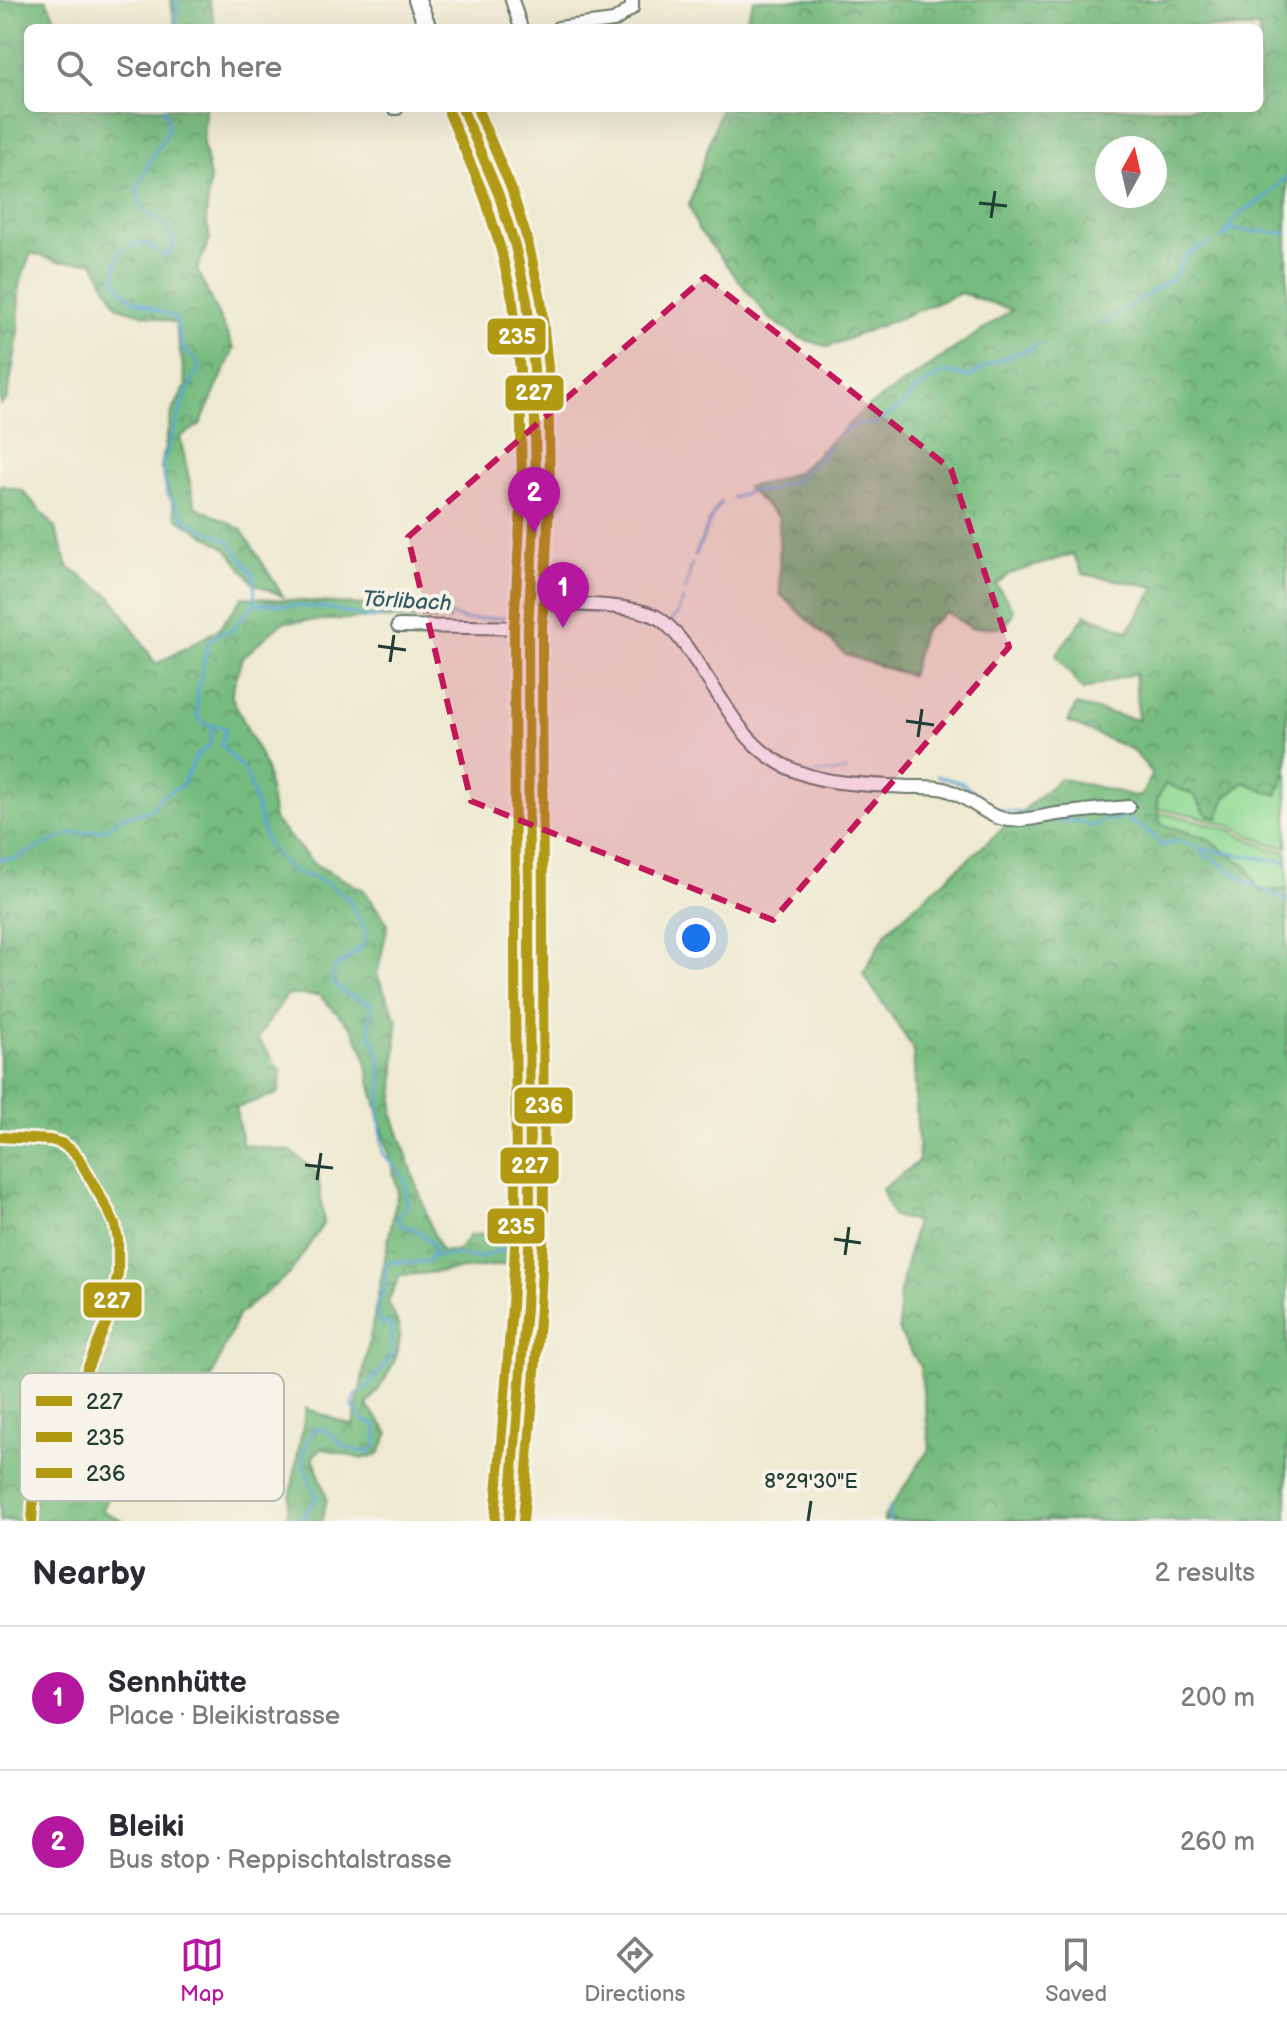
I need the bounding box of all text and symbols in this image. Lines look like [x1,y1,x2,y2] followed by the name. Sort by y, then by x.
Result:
[24,24,1263,112] search box
[52,46,96,90] icon: search
[116,50,282,86] text: Search here
[1095,136,1167,208] north arrow
[486,317,547,356] line badge: 235
[498,324,536,351] text: 235
[504,374,565,412] line badge: 227
[515,380,553,407] text: 227
[508,467,560,533] pin: 2
[537,562,589,628] pin: 1
[362,586,452,617] water label: Törlibach
[676,918,716,958] your location
[513,1086,574,1125] line badge: 236
[525,1093,563,1120] text: 236
[499,1146,560,1185] line badge: 227
[511,1153,549,1180] text: 227
[486,1207,546,1245] line badge: 235
[497,1214,535,1241] text: 235
[82,1281,143,1319] line badge: 227
[93,1288,131,1315] text: 227
[20,1373,284,1501] legend
[86,1389,123,1416] text: 227
[86,1425,125,1452] text: 235
[86,1461,126,1488] text: 236
[764,1470,858,1494] text: 8°29'30"E
[32,1553,146,1594] text: Nearby
[1155,1558,1255,1589] text: 2 results
[108,1665,247,1701] text: Sennhütte
[53,1683,63,1714] text: 1
[1181,1683,1255,1714] text: 200 m
[108,1701,340,1732] text: Place · Bleikistrasse
[108,1809,184,1845] text: Bleiki
[50,1827,66,1858] text: 2
[1180,1827,1255,1858] text: 260 m
[108,1845,452,1876] text: Bus stop · Reppischtalstrasse
[180,1933,224,2008] tab: Map
[584,1933,685,2008] tab: Directions
[1045,1933,1107,2008] tab: Saved

